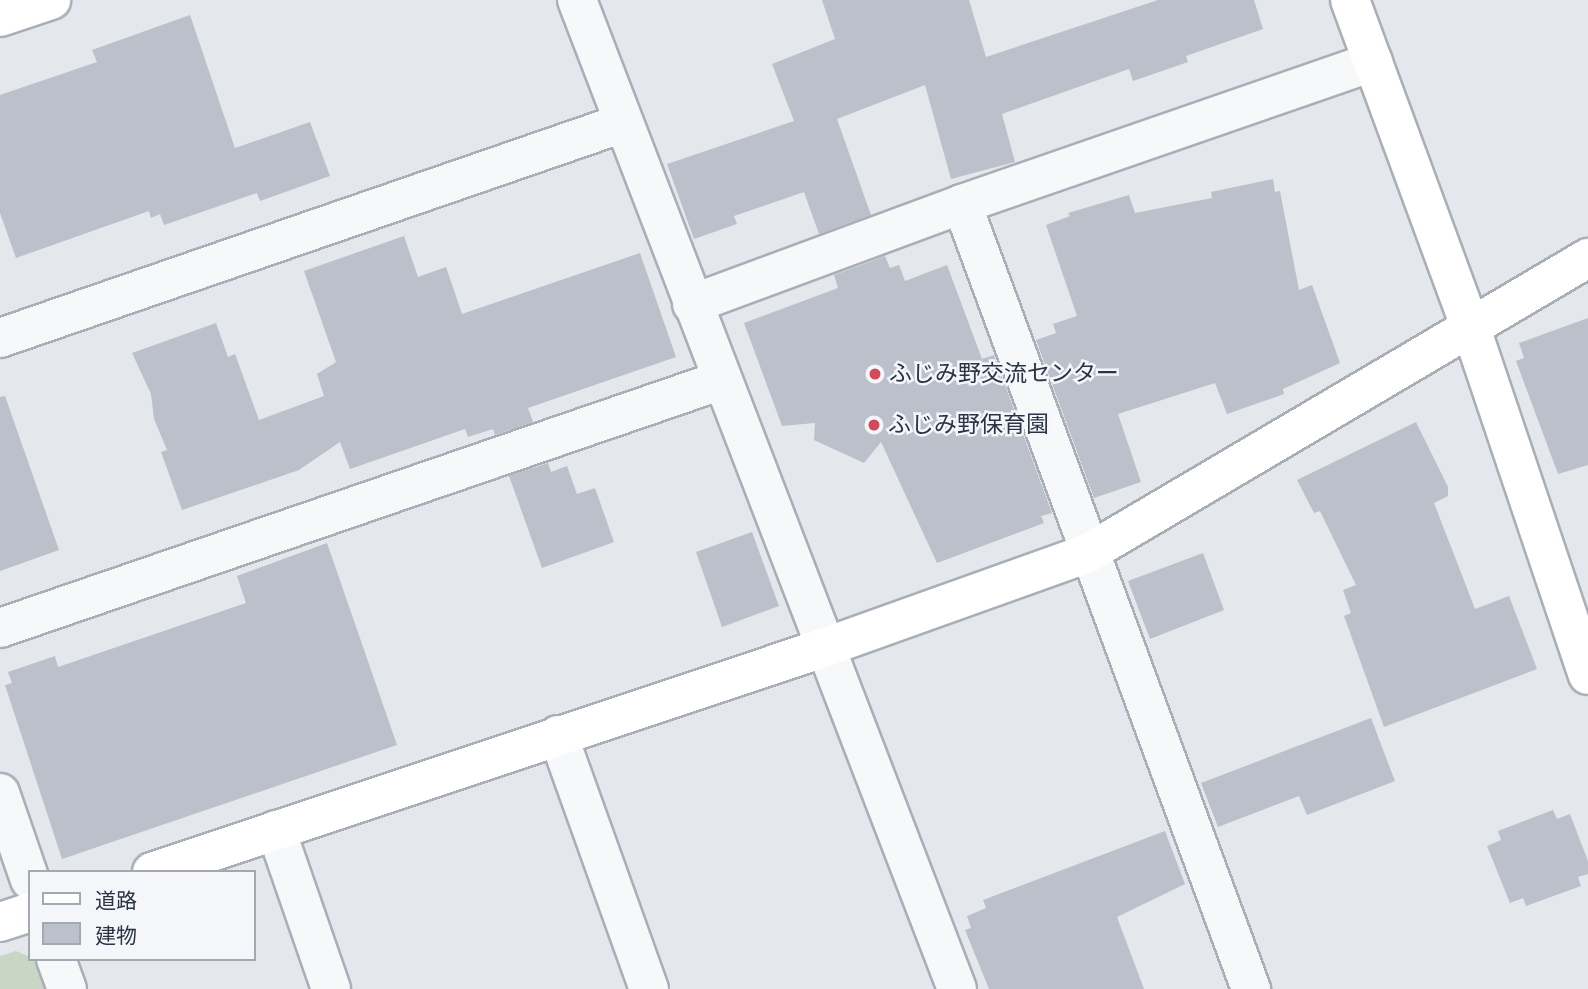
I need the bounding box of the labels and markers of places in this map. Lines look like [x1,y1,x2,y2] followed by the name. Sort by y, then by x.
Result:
[889,360,1119,388] place label: ふじみ野交流センター
[867,366,883,382] marker: ふじみ野交流センター
[888,411,1049,439] place label: ふじみ野保育園
[866,417,882,433] marker: ふじみ野保育園

